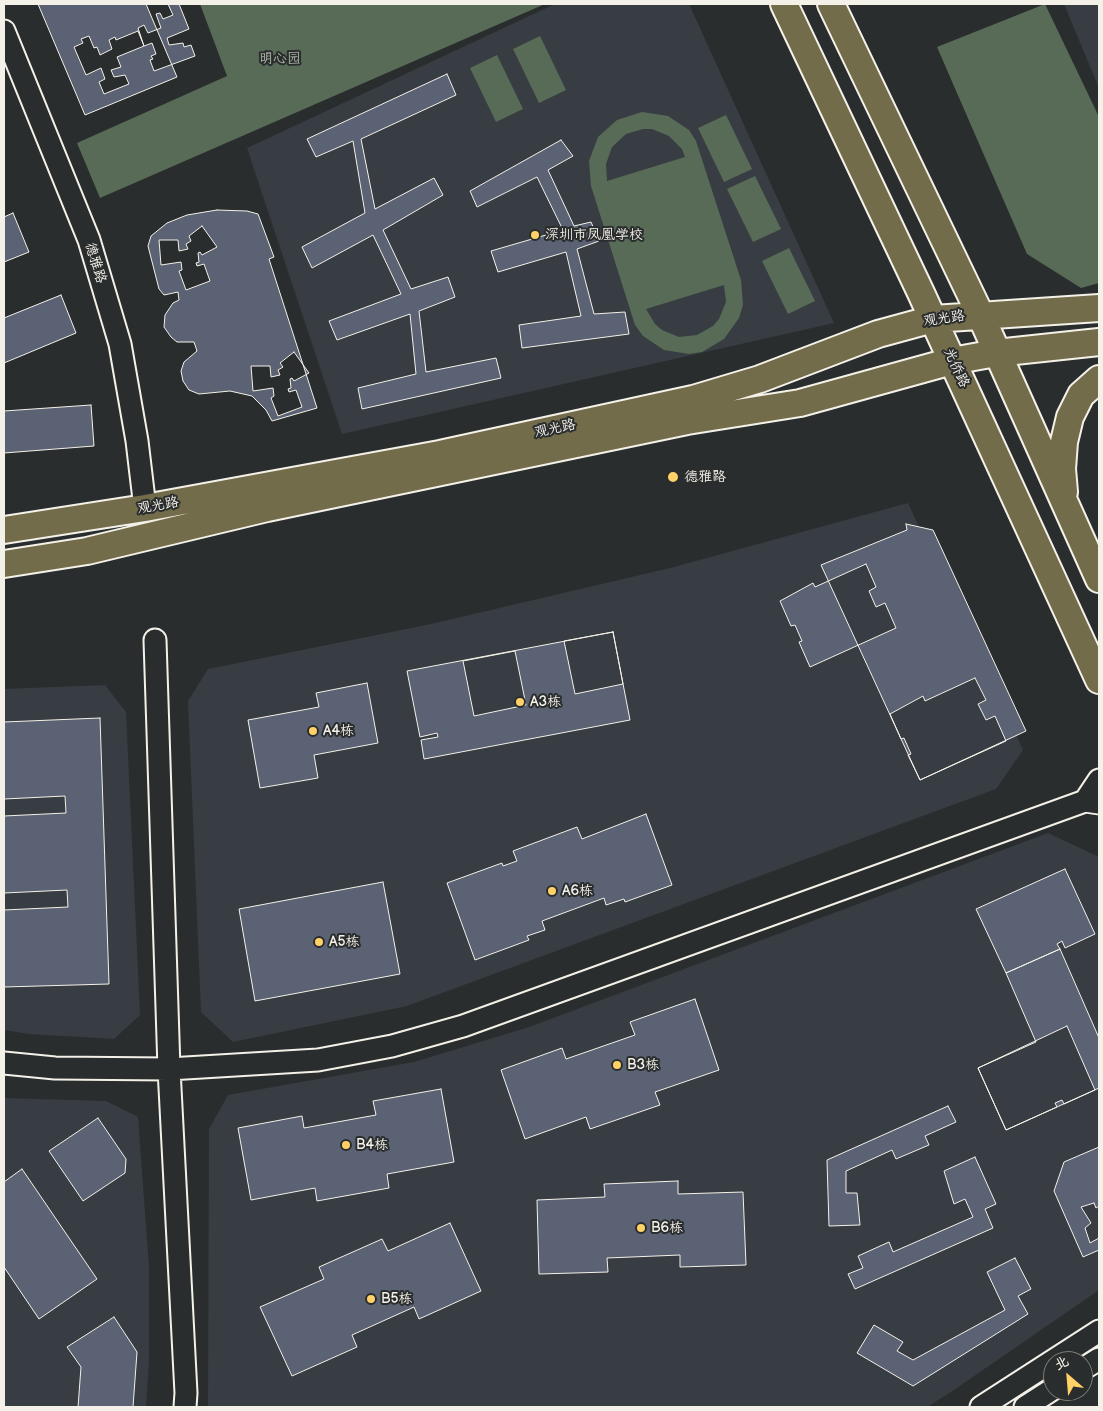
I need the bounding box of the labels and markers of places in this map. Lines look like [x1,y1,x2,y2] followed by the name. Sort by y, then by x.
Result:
[545,227,643,243] place label: 深圳市凤凰学校
[529,229,541,241] marker: 深圳市凤凰学校
[684,469,726,485] place label: 德雅路
[666,470,680,484] marker: 德雅路
[530,694,561,710] place label: A3栋
[514,696,526,708] marker: A3栋
[323,723,354,739] place label: A4栋
[307,725,319,737] marker: A4栋
[562,883,593,899] place label: A6栋
[546,885,558,897] marker: A6栋
[329,934,360,950] place label: A5栋
[313,936,325,948] marker: A5栋
[627,1057,659,1073] place label: B3栋
[611,1059,623,1071] marker: B3栋
[356,1137,388,1153] place label: B4栋
[340,1139,352,1151] marker: B4栋
[651,1220,683,1236] place label: B6栋
[635,1222,647,1234] marker: B6栋
[381,1291,413,1307] place label: B5栋
[365,1293,377,1305] marker: B5栋

